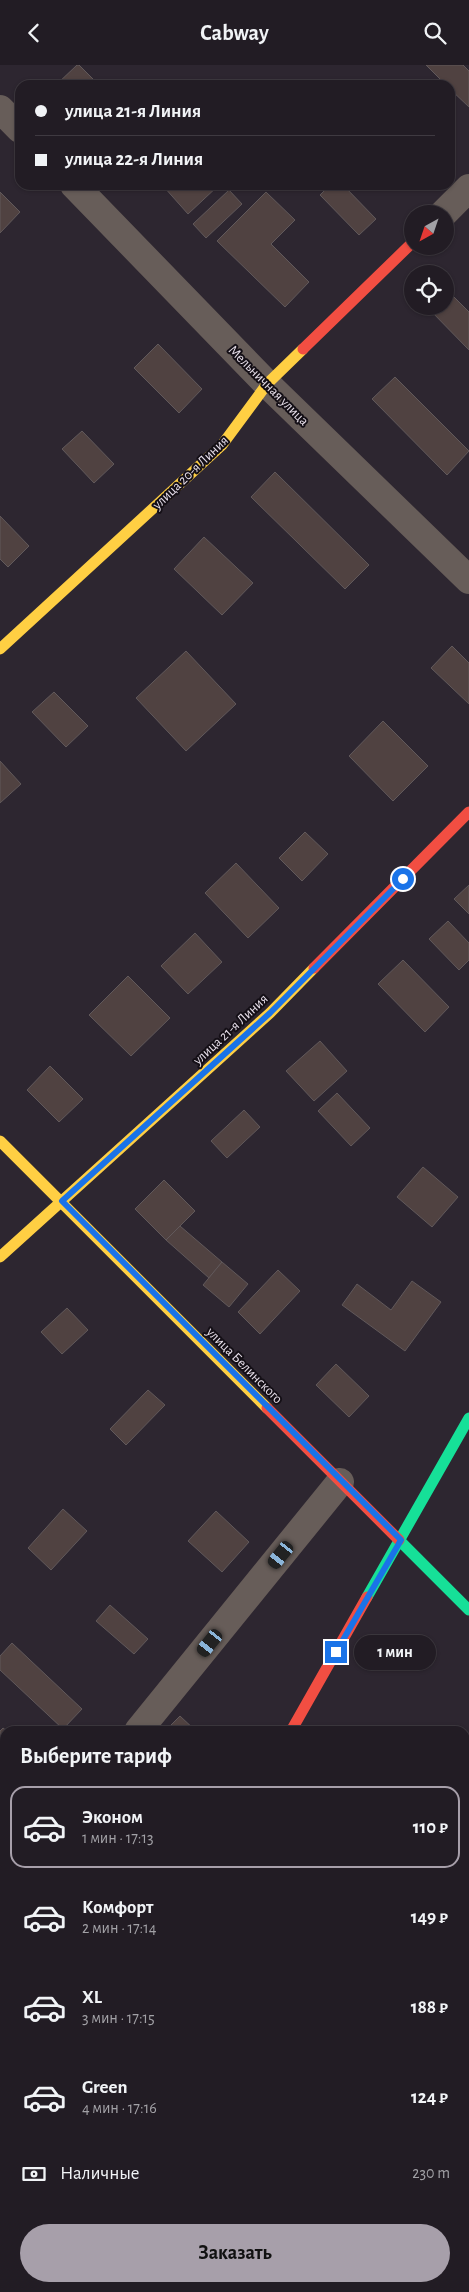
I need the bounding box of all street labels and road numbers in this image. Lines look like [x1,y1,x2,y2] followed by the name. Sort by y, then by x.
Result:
[226,343,311,429] street label: Мельничная улица
[149,433,231,513] street label: улица 20-я Линия
[190,992,271,1068] street label: улица 21-я Линия
[203,1324,285,1406] street label: улица Белинского

